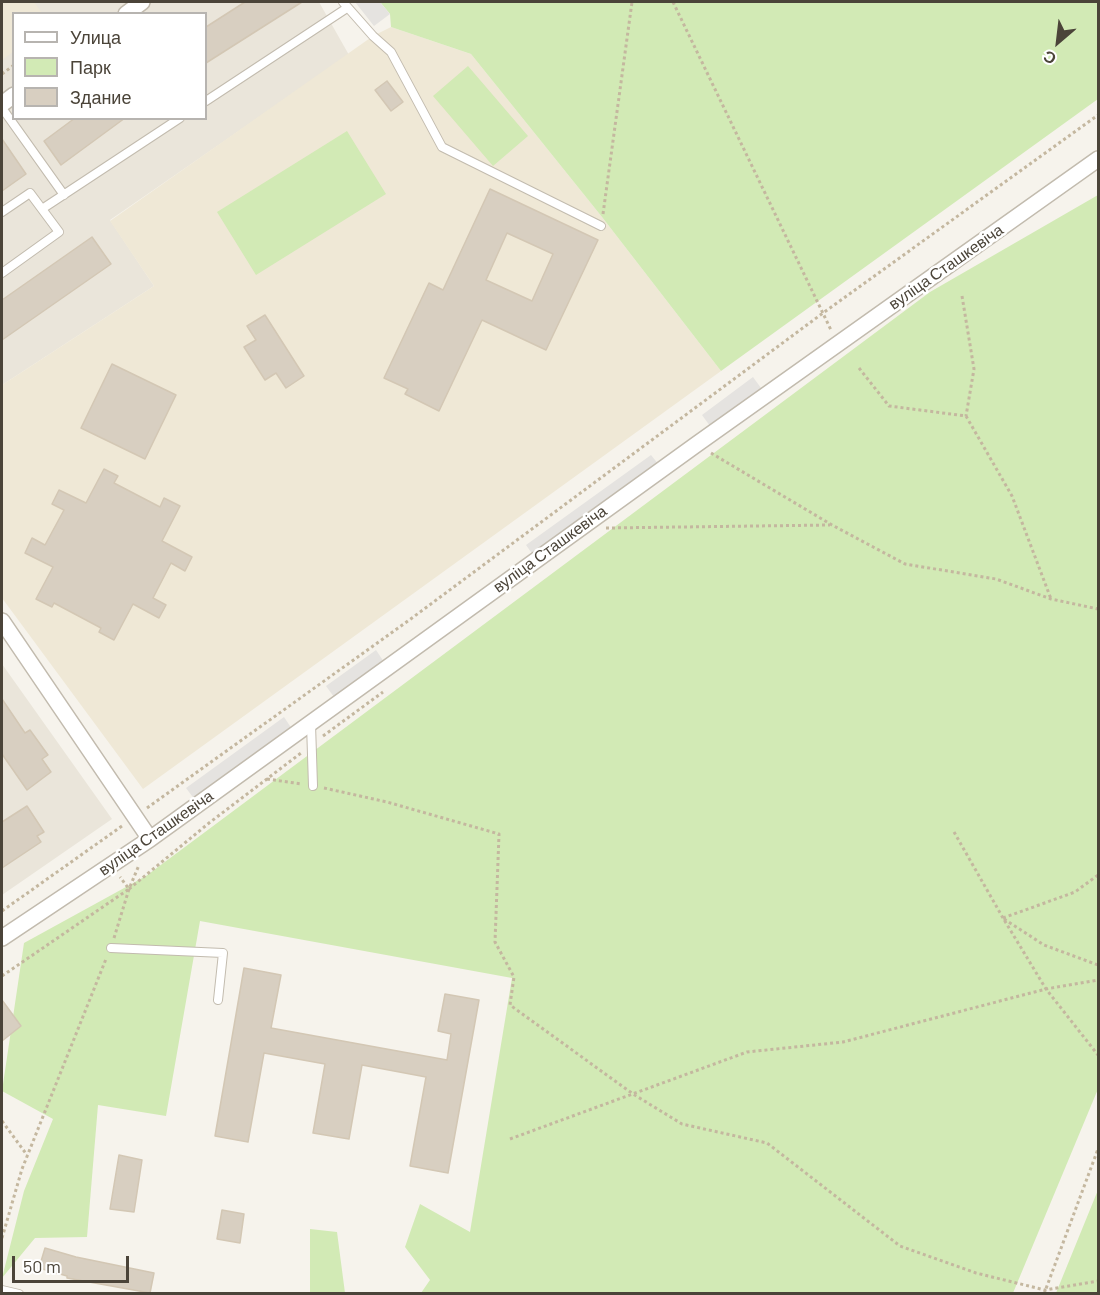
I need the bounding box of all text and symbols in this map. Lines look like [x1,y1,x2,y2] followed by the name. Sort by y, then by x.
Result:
[12,12,207,120] legend
[1028,12,1088,72] north arrow
[70,26,121,48] text: Улица
[1040,47,1059,69] text: С
[70,56,111,78] text: Парк
[70,86,131,108] text: Здание
[885,220,1007,314] street label: вуліца Сташкевіча
[489,501,611,597] street label: вуліца Сташкевіча
[95,786,217,880] street label: вуліца Сташкевіча
[15,1244,132,1282] scale bar
[23,1255,61,1277] text: 50 m

